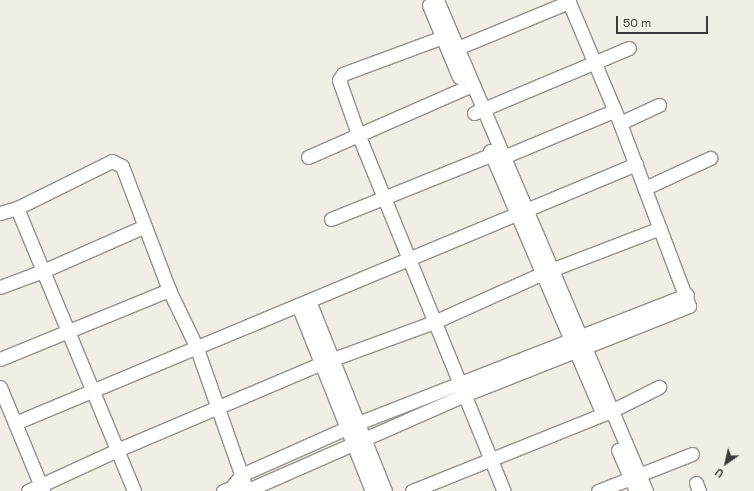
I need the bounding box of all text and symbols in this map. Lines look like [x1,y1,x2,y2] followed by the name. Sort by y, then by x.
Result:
[618,8,710,34] scale bar
[623,15,651,31] text: 50 m
[706,443,746,483] north arrow
[712,465,726,481] text: U

